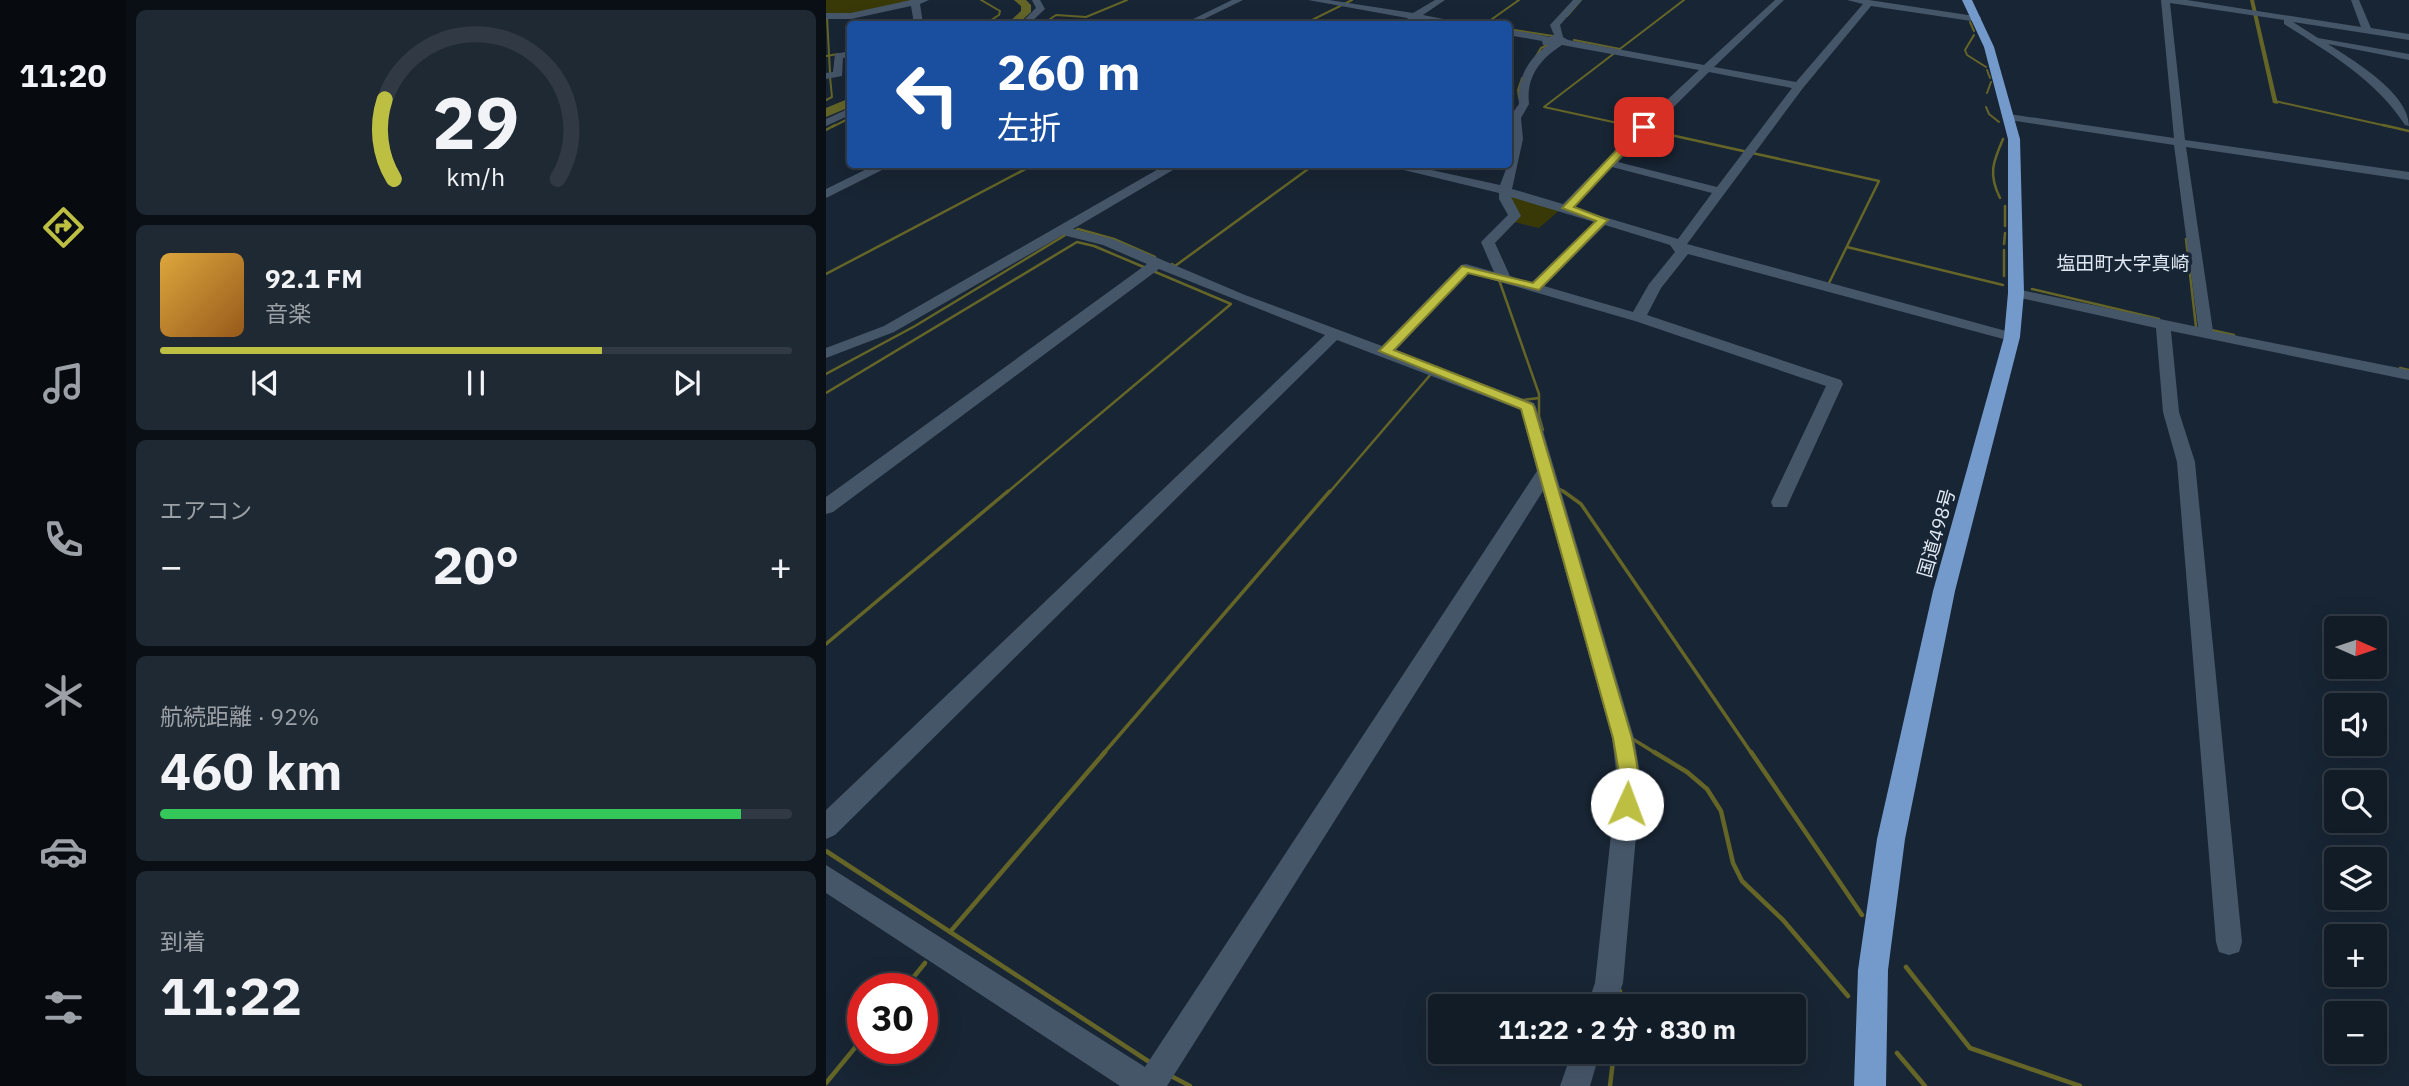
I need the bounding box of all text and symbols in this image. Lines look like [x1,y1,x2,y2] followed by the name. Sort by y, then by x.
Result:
[997,40,1141,103] text: 260 m
[882,49,973,140] icon: left
[19,54,107,96] text: 11:20
[432,74,520,169] text: 29
[1614,97,1674,157] pin
[997,106,1061,148] text: 左折
[1625,108,1663,146] icon: arrive
[447,159,505,192] text: km/h
[39,203,88,252] icon: directions
[2056,251,2190,275] district label: 塩田町大字真崎
[265,261,363,295] text: 92.1 FM
[265,298,311,328] text: 音楽
[39,359,88,408] icon: music
[246,364,284,402] icon: previous
[457,364,495,402] icon: pause
[668,364,706,402] icon: next
[1912,486,1960,580] street label: 国道498号
[160,495,252,525] text: エアコン
[39,515,88,564] icon: phone
[433,531,519,598] text: 20°
[160,541,183,590] text: −
[769,541,792,590] text: +
[2324,616,2387,679] north arrow
[2324,616,2387,1064] map controls
[39,671,88,720] icon: climate
[2324,693,2387,756] button: sound
[160,701,319,731] text: 航続距離 · 92%
[160,737,342,804] text: 460 km
[1590,767,1664,841] position arrow
[2324,770,2387,833] button: search
[39,827,88,876] icon: car
[2324,847,2387,910] button: layers
[2324,924,2387,987] button: +
[160,926,206,956] text: 到着
[160,962,302,1029] text: 11:22
[847,973,938,1064] speed limit sign: 30
[39,983,88,1032] icon: filters
[2324,1001,2387,1064] button: −
[1498,1012,1736,1046] text: 11:22 · 2 分 · 830 m

